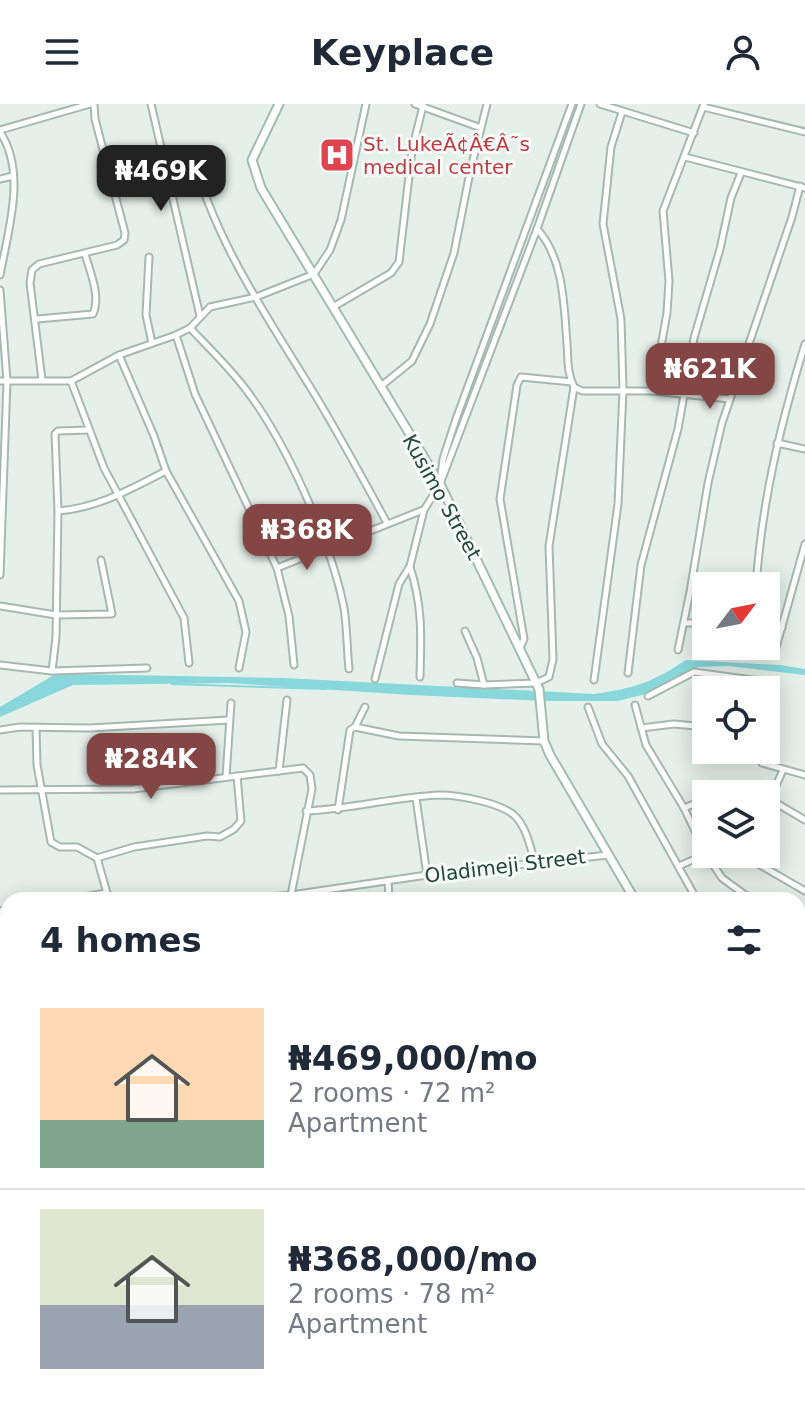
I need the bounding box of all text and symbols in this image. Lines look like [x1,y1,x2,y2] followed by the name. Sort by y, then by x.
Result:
[40,30,84,74] icon: menu
[721,30,765,74] icon: person
[311,32,494,73] text: Keyplace
[363,132,530,179] place label: St. LukeÃ¢Â€Â˜s medical center
[318,136,356,174] hospital icon: St. LukeÃ¢Â€Â˜s medical center
[105,145,217,213] pin: ₦469K
[115,156,207,186] text: ₦469K
[654,343,766,411] pin: ₦621K
[664,354,756,384] text: ₦621K
[398,430,486,564] street label: Kusimo Street
[251,504,363,572] pin: ₦368K
[261,515,353,545] text: ₦368K
[692,572,780,660] north arrow
[692,572,780,868] map controls
[692,676,780,764] button: locate
[95,733,207,801] pin: ₦284K
[105,744,197,774] text: ₦284K
[692,780,780,868] button: layers
[423,844,587,888] street label: Oladimeji Street
[722,918,766,962] icon: filters
[40,920,202,960] text: 4 homes
[288,1038,538,1078] text: ₦469,000/mo
[104,1040,200,1136] icon: home
[288,1078,496,1108] text: 2 rooms · 72 m²
[288,1108,427,1138] text: Apartment
[288,1239,538,1279] text: ₦368,000/mo
[104,1241,200,1337] icon: home
[288,1279,496,1309] text: 2 rooms · 78 m²
[288,1309,427,1339] text: Apartment

